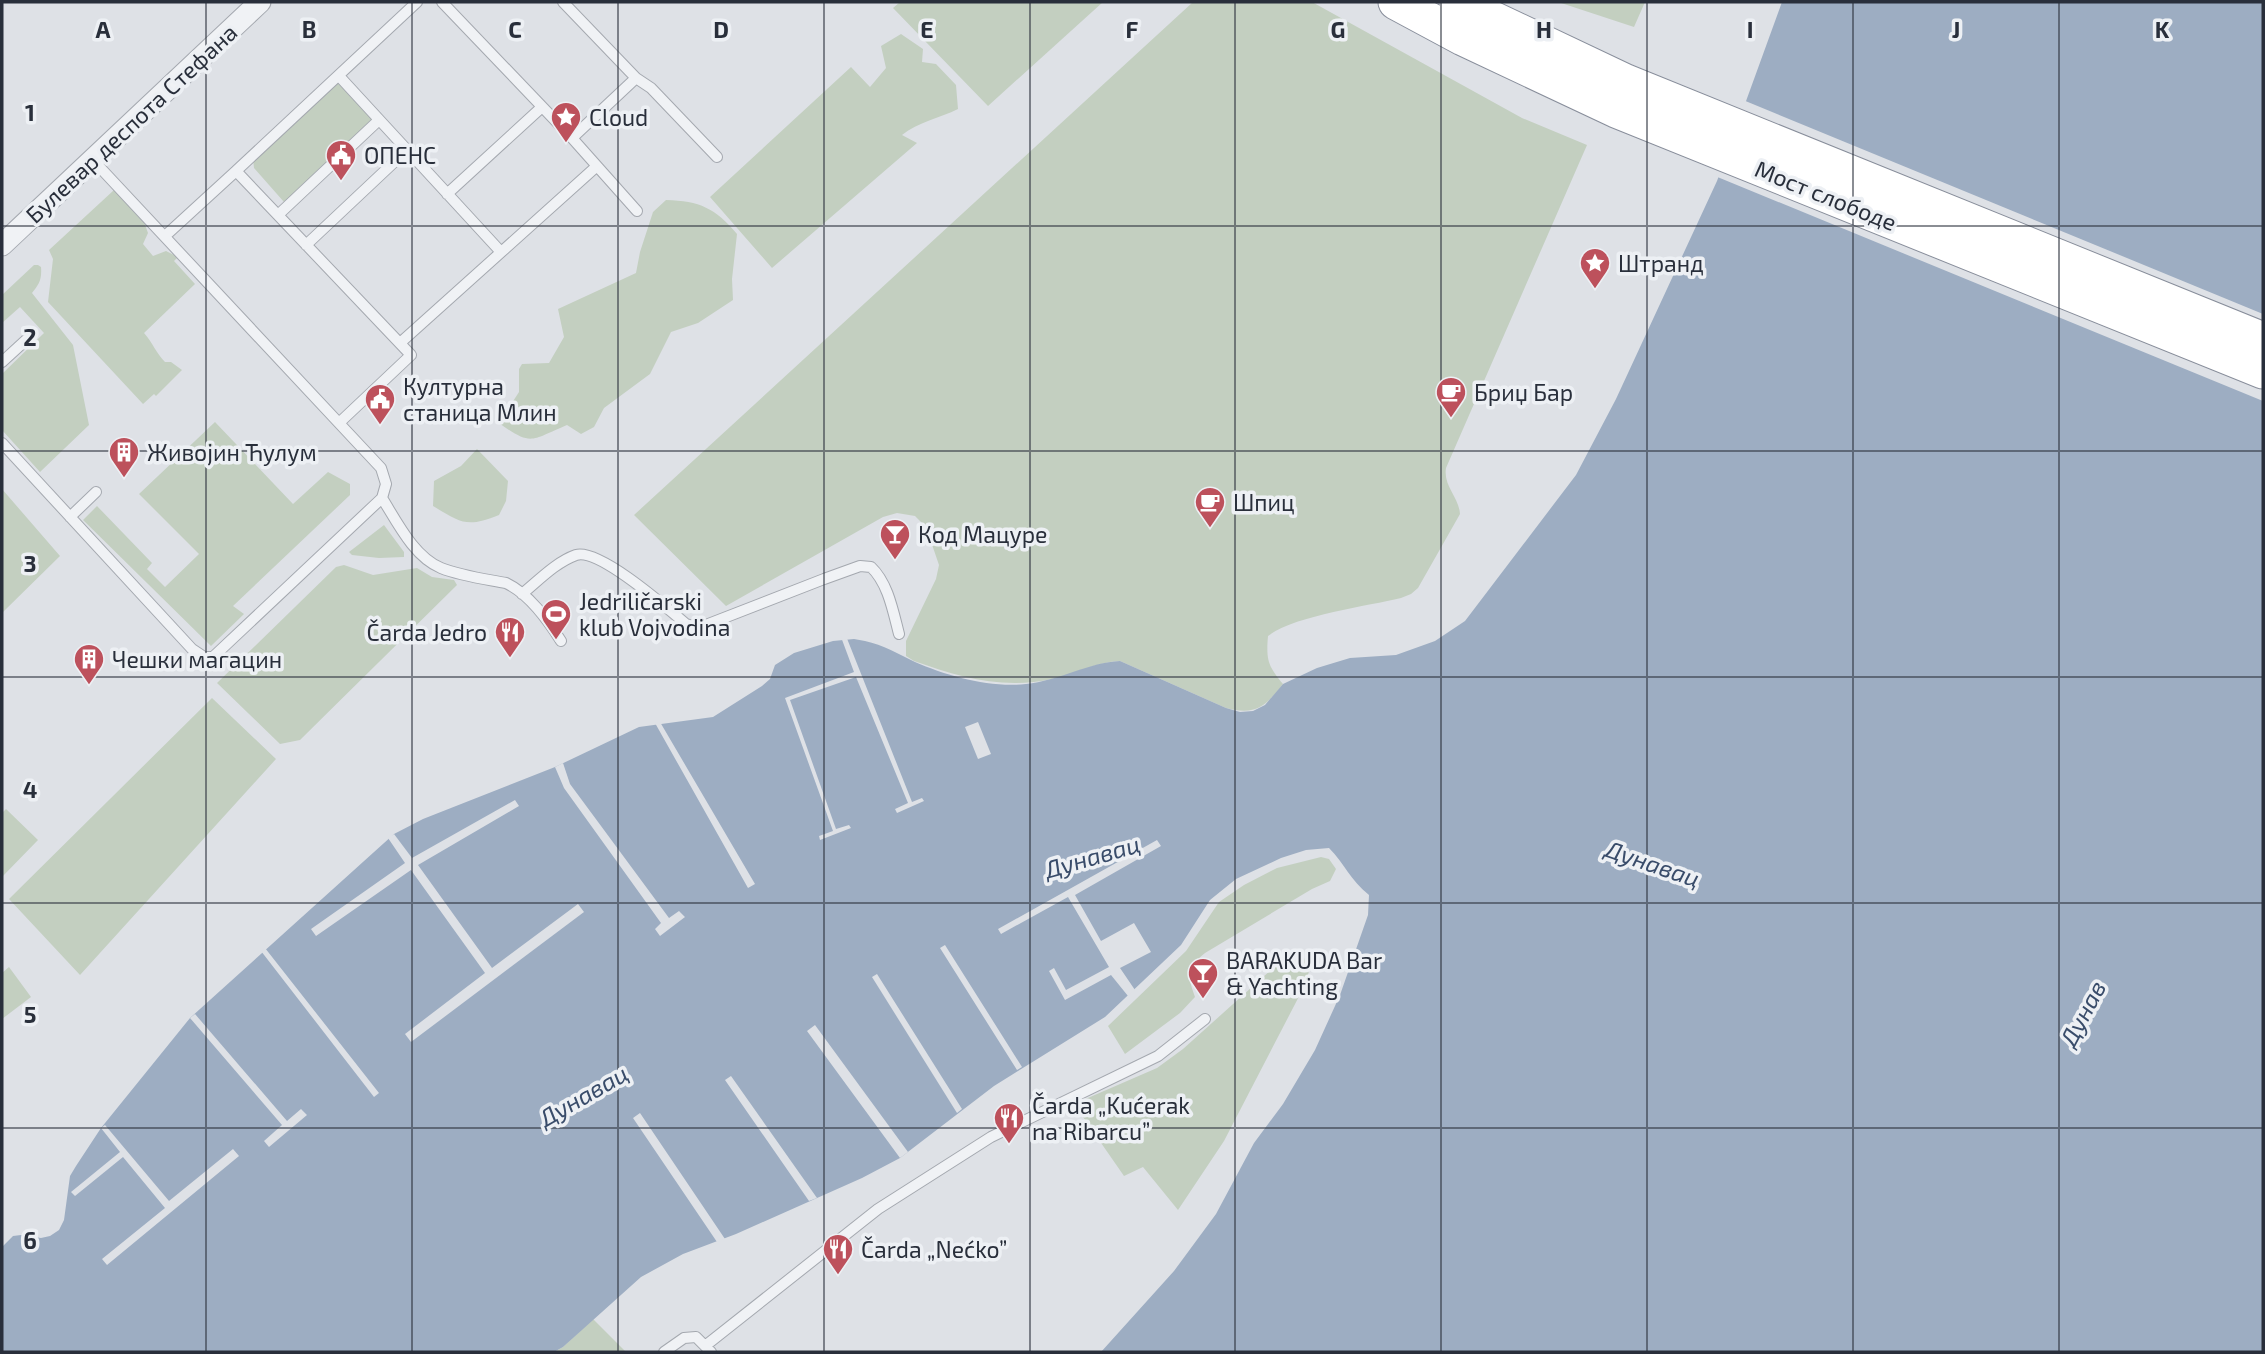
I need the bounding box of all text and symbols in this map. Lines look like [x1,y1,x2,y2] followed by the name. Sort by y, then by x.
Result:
[95,15,111,43] text: A
[302,15,316,43] text: B
[508,15,522,43] text: C
[713,15,729,43] text: D
[920,15,934,43] text: E
[1126,15,1139,43] text: F
[1331,15,1345,43] text: G
[1536,15,1552,43] text: H
[1747,15,1753,43] text: I
[1952,15,1960,43] text: J
[2155,15,2170,43] text: K
[20,18,243,229] street label: Булевар деспота Стефана
[25,98,35,126] text: 1
[549,100,583,144] place icon: Cloud
[589,103,648,131] place label: Cloud
[324,138,358,182] public building icon: ОПЕНС
[364,141,436,169] place label: ОПЕНС
[1751,154,1901,236] street label: Мост слободе
[1578,246,1612,290] place icon: Штранд
[1618,249,1704,277] place label: Штранд
[23,323,37,351] text: 2
[403,372,557,426] place label: Културна станица Млин
[1434,375,1468,419] cafe icon: Бриџ Бар
[1474,378,1573,406] place label: Бриџ Бар
[363,382,397,426] public building icon: Културна станица Млин
[107,435,141,479] building icon: Живојин Ћулум
[147,438,317,467] place label: Живојин Ћулум
[1193,485,1227,529] cafe icon: Шпиц
[1233,488,1295,516] place label: Шпиц
[878,517,912,561] bar icon: Код Мацуре
[918,520,1047,549] place label: Код Мацуре
[23,549,37,577] text: 3
[579,587,730,641] place label: Jedriličarski klub Vojvodina
[539,597,573,641] sports icon: Jedriličarski klub Vojvodina
[493,615,527,659] restaurant icon: Čarda Jedro
[366,618,487,646] place label: Čarda Jedro
[72,642,106,686] building icon: Чешки магацин
[112,645,282,673] place label: Чешки магацин
[23,775,37,803] text: 4
[1040,829,1143,884] water label: Дунавац
[1601,833,1704,893] water label: Дунавац
[1226,946,1382,1000] place label: BARAKUDA Bar & Yachting
[1186,956,1220,1000] bar icon: BARAKUDA Bar & Yachting
[2052,975,2111,1052] water label: Дунав
[24,1000,36,1028] text: 5
[532,1058,633,1133] water label: Дунавац
[1032,1091,1190,1145] place label: Čarda „Kućerak na Ribarcu”
[992,1101,1026,1145] restaurant icon: Čarda „Kućerak na Ribarcu”
[23,1226,37,1254] text: 6
[821,1232,855,1276] restaurant icon: Čarda „Nećko”
[861,1235,1008,1263] place label: Čarda „Nećko”

